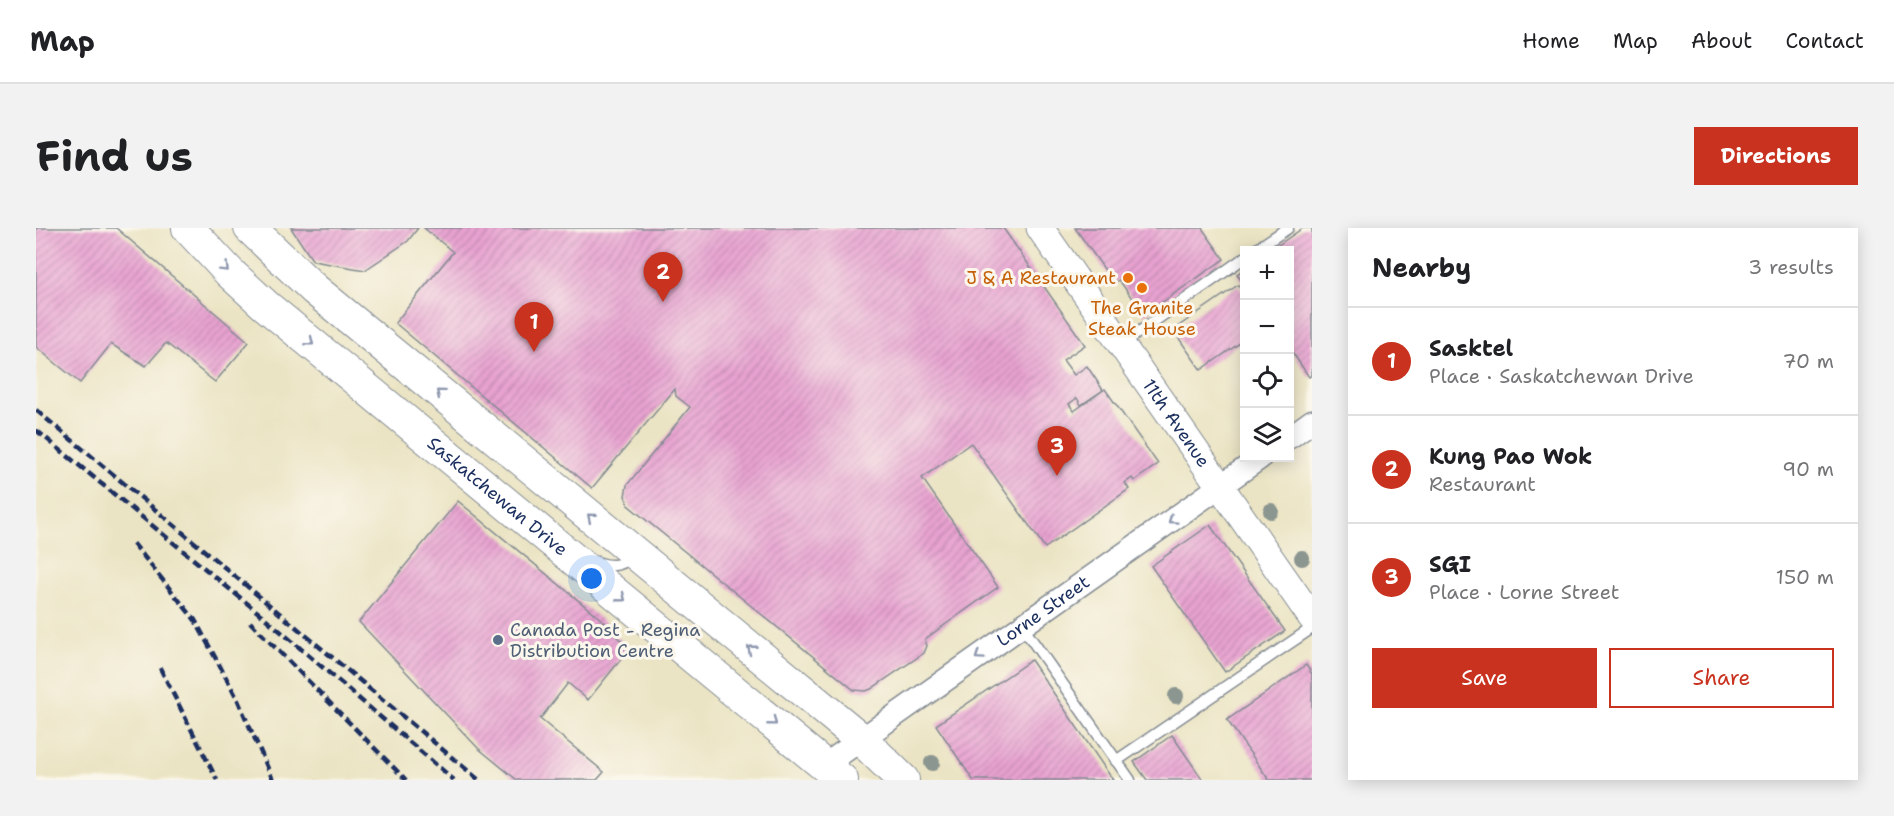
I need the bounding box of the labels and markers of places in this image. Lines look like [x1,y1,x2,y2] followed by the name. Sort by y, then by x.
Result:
[644,253,682,302] pin: 2
[966,266,1116,290] place label: J & A Restaurant
[1121,271,1135,285] marker: J & A Restaurant
[1135,281,1149,295] marker: The Granite Steak House
[1088,296,1196,341] place label: The Granite Steak House
[514,302,554,352] pin: 1
[1038,426,1076,476] pin: 3
[510,618,701,663] place label: Canada Post - Regina Distribution Centre
[491,633,505,647] marker: Canada Post - Regina Distribution Centre

